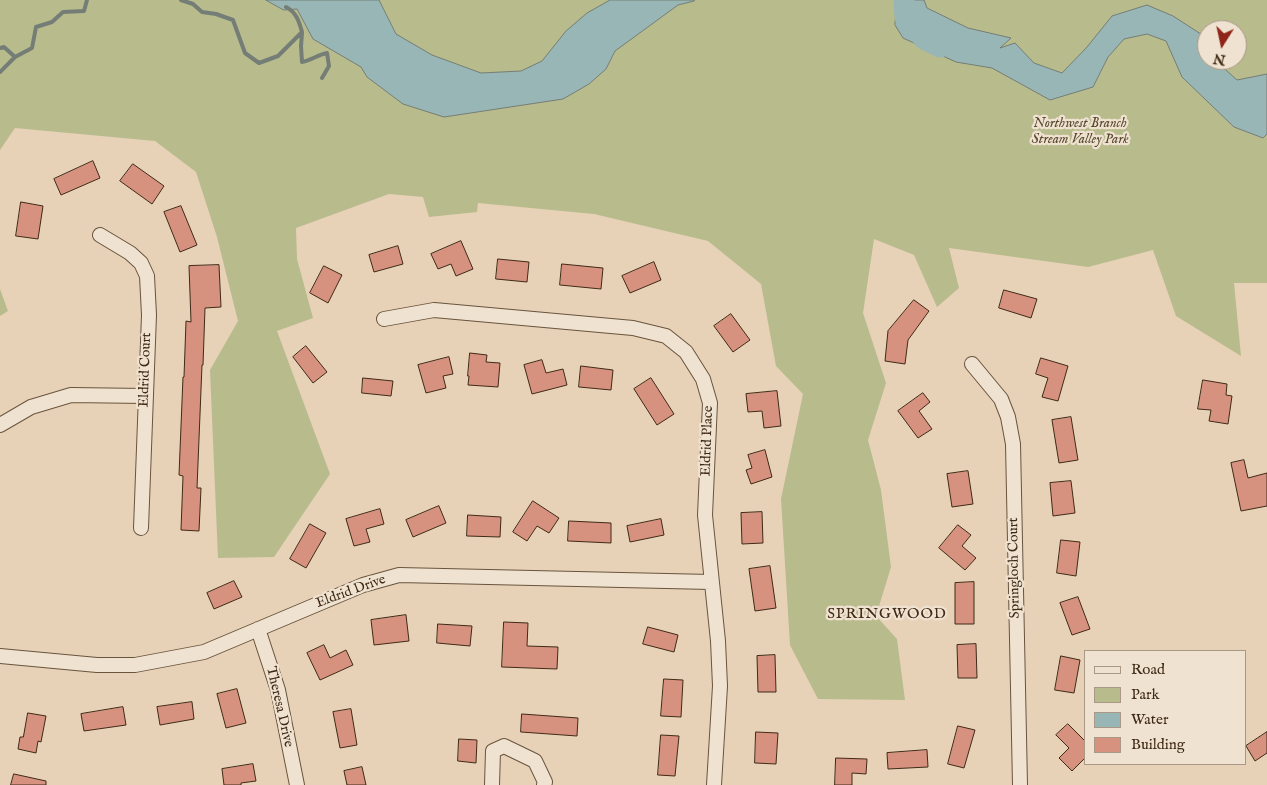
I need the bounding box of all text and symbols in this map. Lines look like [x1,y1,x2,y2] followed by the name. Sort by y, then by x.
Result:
[1197,20,1247,70] north arrow
[1212,49,1227,69] text: N
[1031,116,1129,148] park label: Northwest Branch Stream Valley Park
[136,332,156,408] street label: Eldrid Court
[698,405,718,477] street label: Eldrid Place
[1006,517,1024,619] street label: Springloch Court
[314,572,388,612] street label: Eldrid Drive
[826,606,948,624] district label: SPRINGWOOD
[1084,650,1247,765] legend
[1131,660,1165,679] text: Road
[262,665,296,749] street label: Theresa Drive
[1131,685,1160,704] text: Park
[1131,710,1168,729] text: Water
[1131,735,1185,754] text: Building

